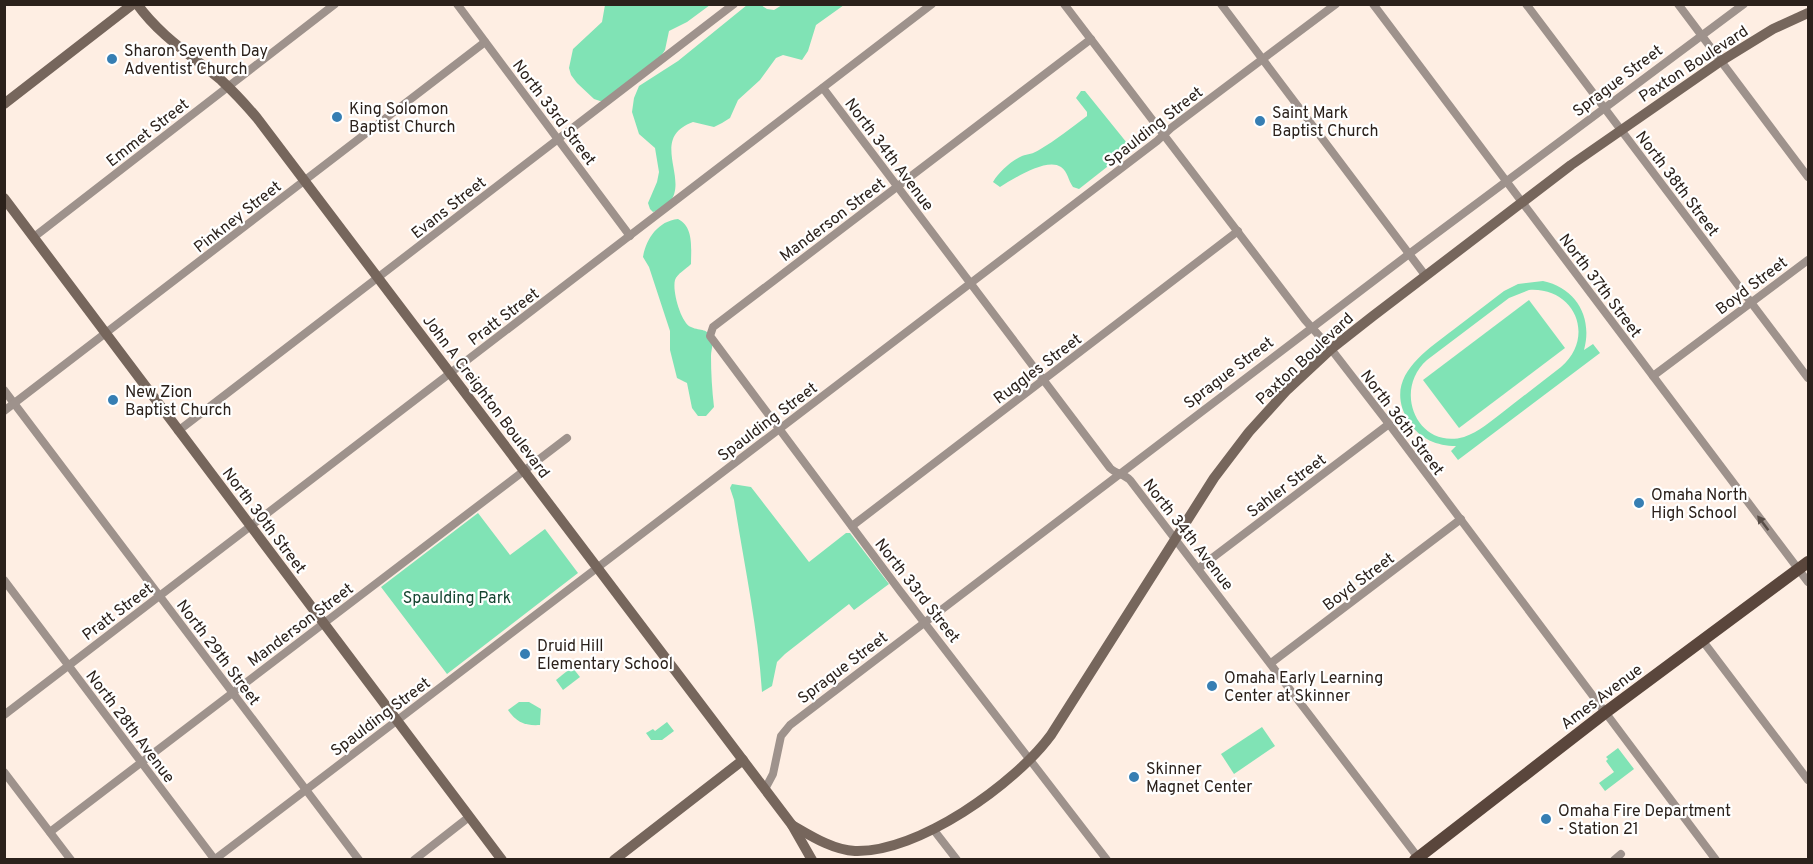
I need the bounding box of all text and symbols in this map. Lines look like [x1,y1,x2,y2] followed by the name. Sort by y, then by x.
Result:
[1636,22,1753,107] street label: Paxton Boulevard
[1569,41,1667,122] street label: Sprague Street
[124,42,268,80] place label: Sharon Seventh Day Adventist Church
[105,52,119,66] marker: Sharon Seventh Day Adventist Church
[507,56,600,170] street label: North 33rd Street
[1101,83,1208,172] street label: Spaulding Street
[103,95,194,172] street label: Emmet Street
[839,95,937,216] street label: North 34th Avenue
[349,100,455,138] place label: King Solomon Baptist Church
[1272,104,1378,142] place label: Saint Mark Baptist Church
[330,110,344,124] marker: King Solomon Baptist Church
[1253,114,1267,128] marker: Saint Mark Baptist Church
[1630,128,1723,241] street label: North 38th Street
[408,173,491,244] street label: Evans Street
[776,174,890,267] street label: Manderson Street
[190,177,286,258] street label: Pinkney Street
[1554,230,1645,342] street label: North 37th Street
[1712,253,1792,320] street label: Boyd Street
[465,284,544,351] street label: Pratt Street
[1252,309,1358,410] street label: Paxton Boulevard
[417,312,553,483] street label: John A Creighton Boulevard
[990,330,1086,409] street label: Ruggles Street
[1180,333,1278,414] street label: Sprague Street
[1355,367,1448,480] street label: North 36th Street
[714,379,822,467] street label: Spaulding Street
[125,383,231,421] place label: New Zion Baptist Church
[106,393,120,407] marker: New Zion Baptist Church
[1244,450,1331,523] street label: Sahler Street
[217,464,310,578] street label: North 30th Street
[1138,475,1237,595] street label: North 34th Avenue
[1651,486,1747,524] place label: Omaha North High School
[1632,496,1646,510] marker: Omaha North High School
[1758,515,1770,530] one-way arrow
[869,535,963,647] street label: North 33rd Street
[1319,549,1399,616] street label: Boyd Street
[79,579,158,646] street label: Pratt Street
[244,579,358,672] street label: Manderson Street
[403,589,511,609] park label: Spaulding Park
[171,596,264,710] street label: North 29th Street
[794,628,892,709] street label: Sprague Street
[537,637,673,675] place label: Druid Hill Elementary School
[518,647,532,661] marker: Druid Hill Elementary School
[1557,660,1647,735] street label: Ames Avenue
[81,667,178,787] street label: North 28th Avenue
[1224,669,1383,707] place label: Omaha Early Learning Center at Skinner
[327,674,435,762] street label: Spaulding Street
[1205,679,1219,693] marker: Omaha Early Learning Center at Skinner
[1146,760,1253,798] place label: Skinner Magnet Center
[1127,770,1141,784] marker: Skinner Magnet Center
[1558,802,1731,840] place label: Omaha Fire Department - Station 21
[1539,812,1553,826] marker: Omaha Fire Department - Station 21

